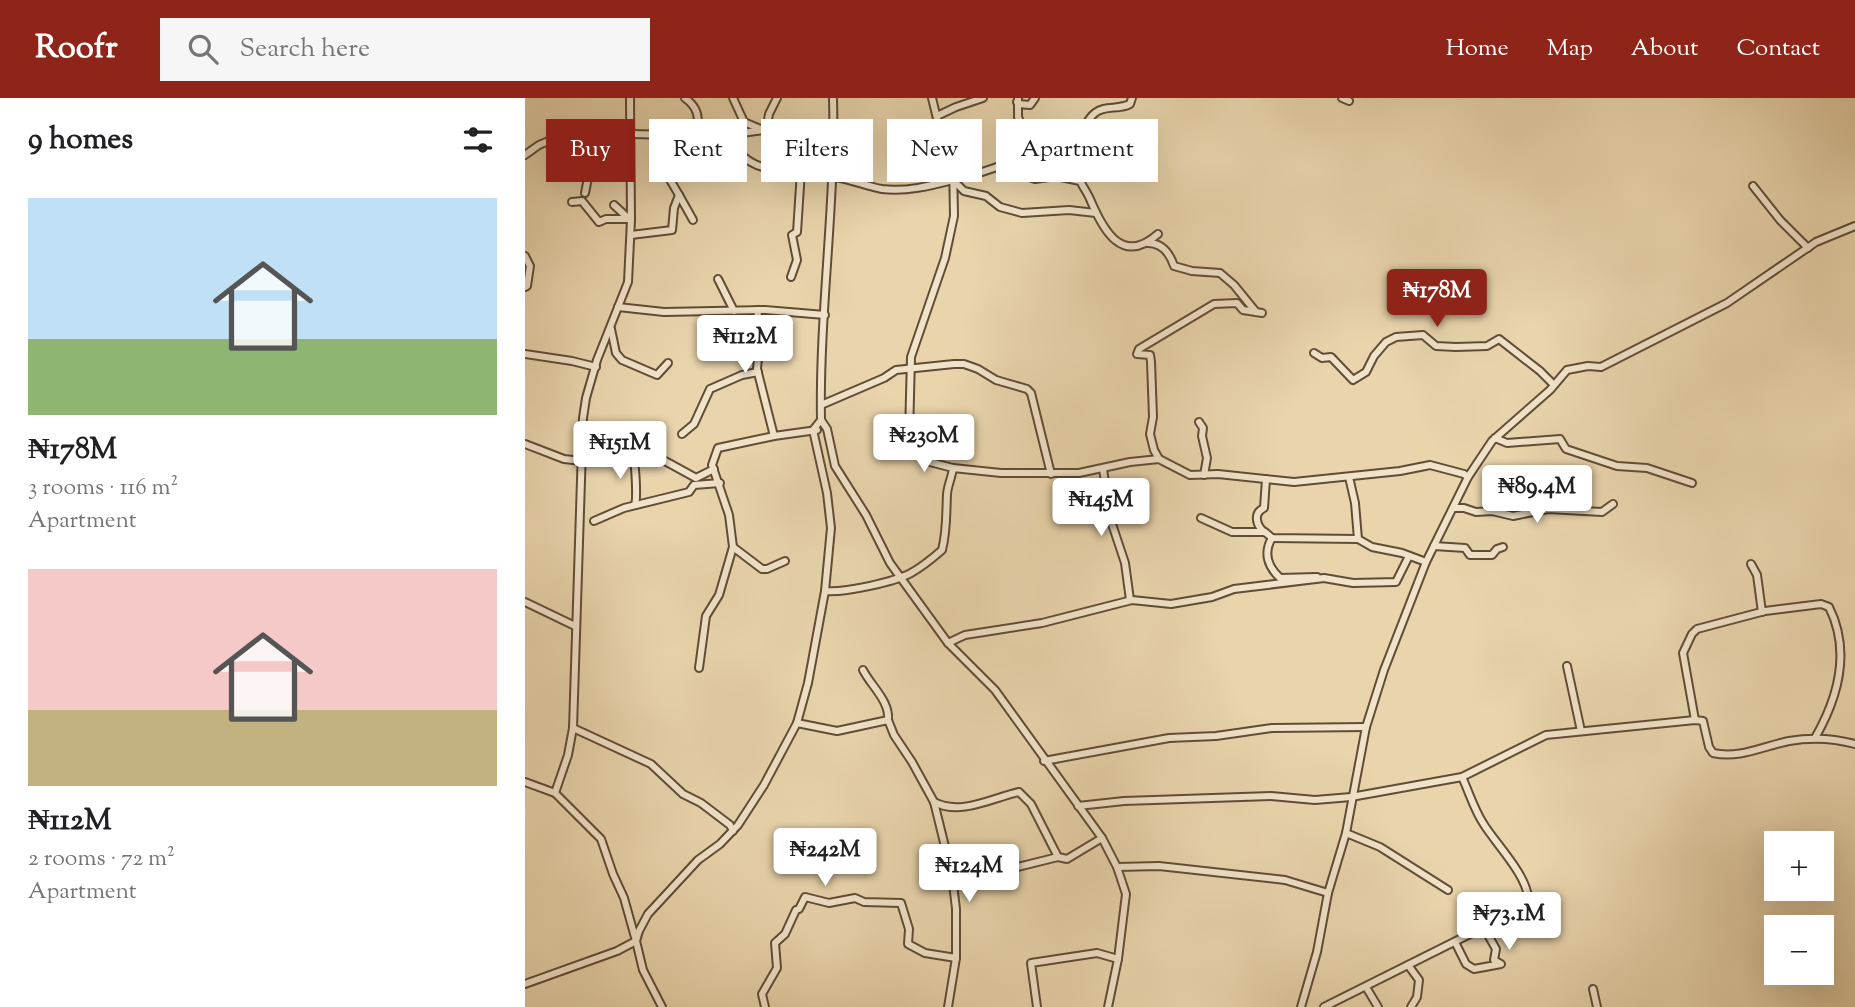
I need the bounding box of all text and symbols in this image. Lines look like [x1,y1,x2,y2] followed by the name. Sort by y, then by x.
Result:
[160,18,650,81] search box
[35,25,118,73] text: Roofr
[184,30,222,68] icon: search
[240,31,370,68] text: Search here
[1446,32,1509,66] text: Home
[1547,32,1593,66] text: Map
[1631,32,1698,66] text: About
[1736,32,1820,66] text: Contact
[28,119,133,162] text: 9 homes
[546,119,635,182] chip: Buy
[649,119,747,182] chip: Rent
[761,119,873,182] chip: Filters
[887,119,982,182] chip: New
[996,119,1158,182] chip: Apartment
[459,121,497,159] icon: filters
[200,243,326,369] icon: home
[1388,270,1486,329] pin: ₦178M
[1403,275,1471,308] text: ₦178M
[696,316,794,375] pin: ₦112M
[713,321,777,354] text: ₦112M
[875,414,973,474] pin: ₦230M
[889,420,959,453] text: ₦230M
[571,422,669,481] pin: ₦151M
[589,427,651,460] text: ₦151M
[28,429,117,472] text: ₦178M
[1480,466,1594,525] pin: ₦89.4M
[1498,471,1576,504] text: ₦89.4M
[28,472,178,505] text: 3 rooms · 116 m²
[1052,478,1150,538] pin: ₦145M
[1068,484,1134,517] text: ₦145M
[28,505,137,538] text: Apartment
[200,614,326,740] icon: home
[28,800,112,843] text: ₦112M
[776,828,874,888] pin: ₦242M
[1764,831,1834,985] map controls
[1764,831,1834,901] button: +
[790,834,860,867] text: ₦242M
[28,843,175,876] text: 2 rooms · 72 m²
[920,844,1018,904] pin: ₦124M
[935,850,1003,883] text: ₦124M
[28,876,137,909] text: Apartment
[1452,892,1566,952] pin: ₦73.1M
[1473,898,1545,931] text: ₦73.1M
[1764,915,1834,985] button: −

